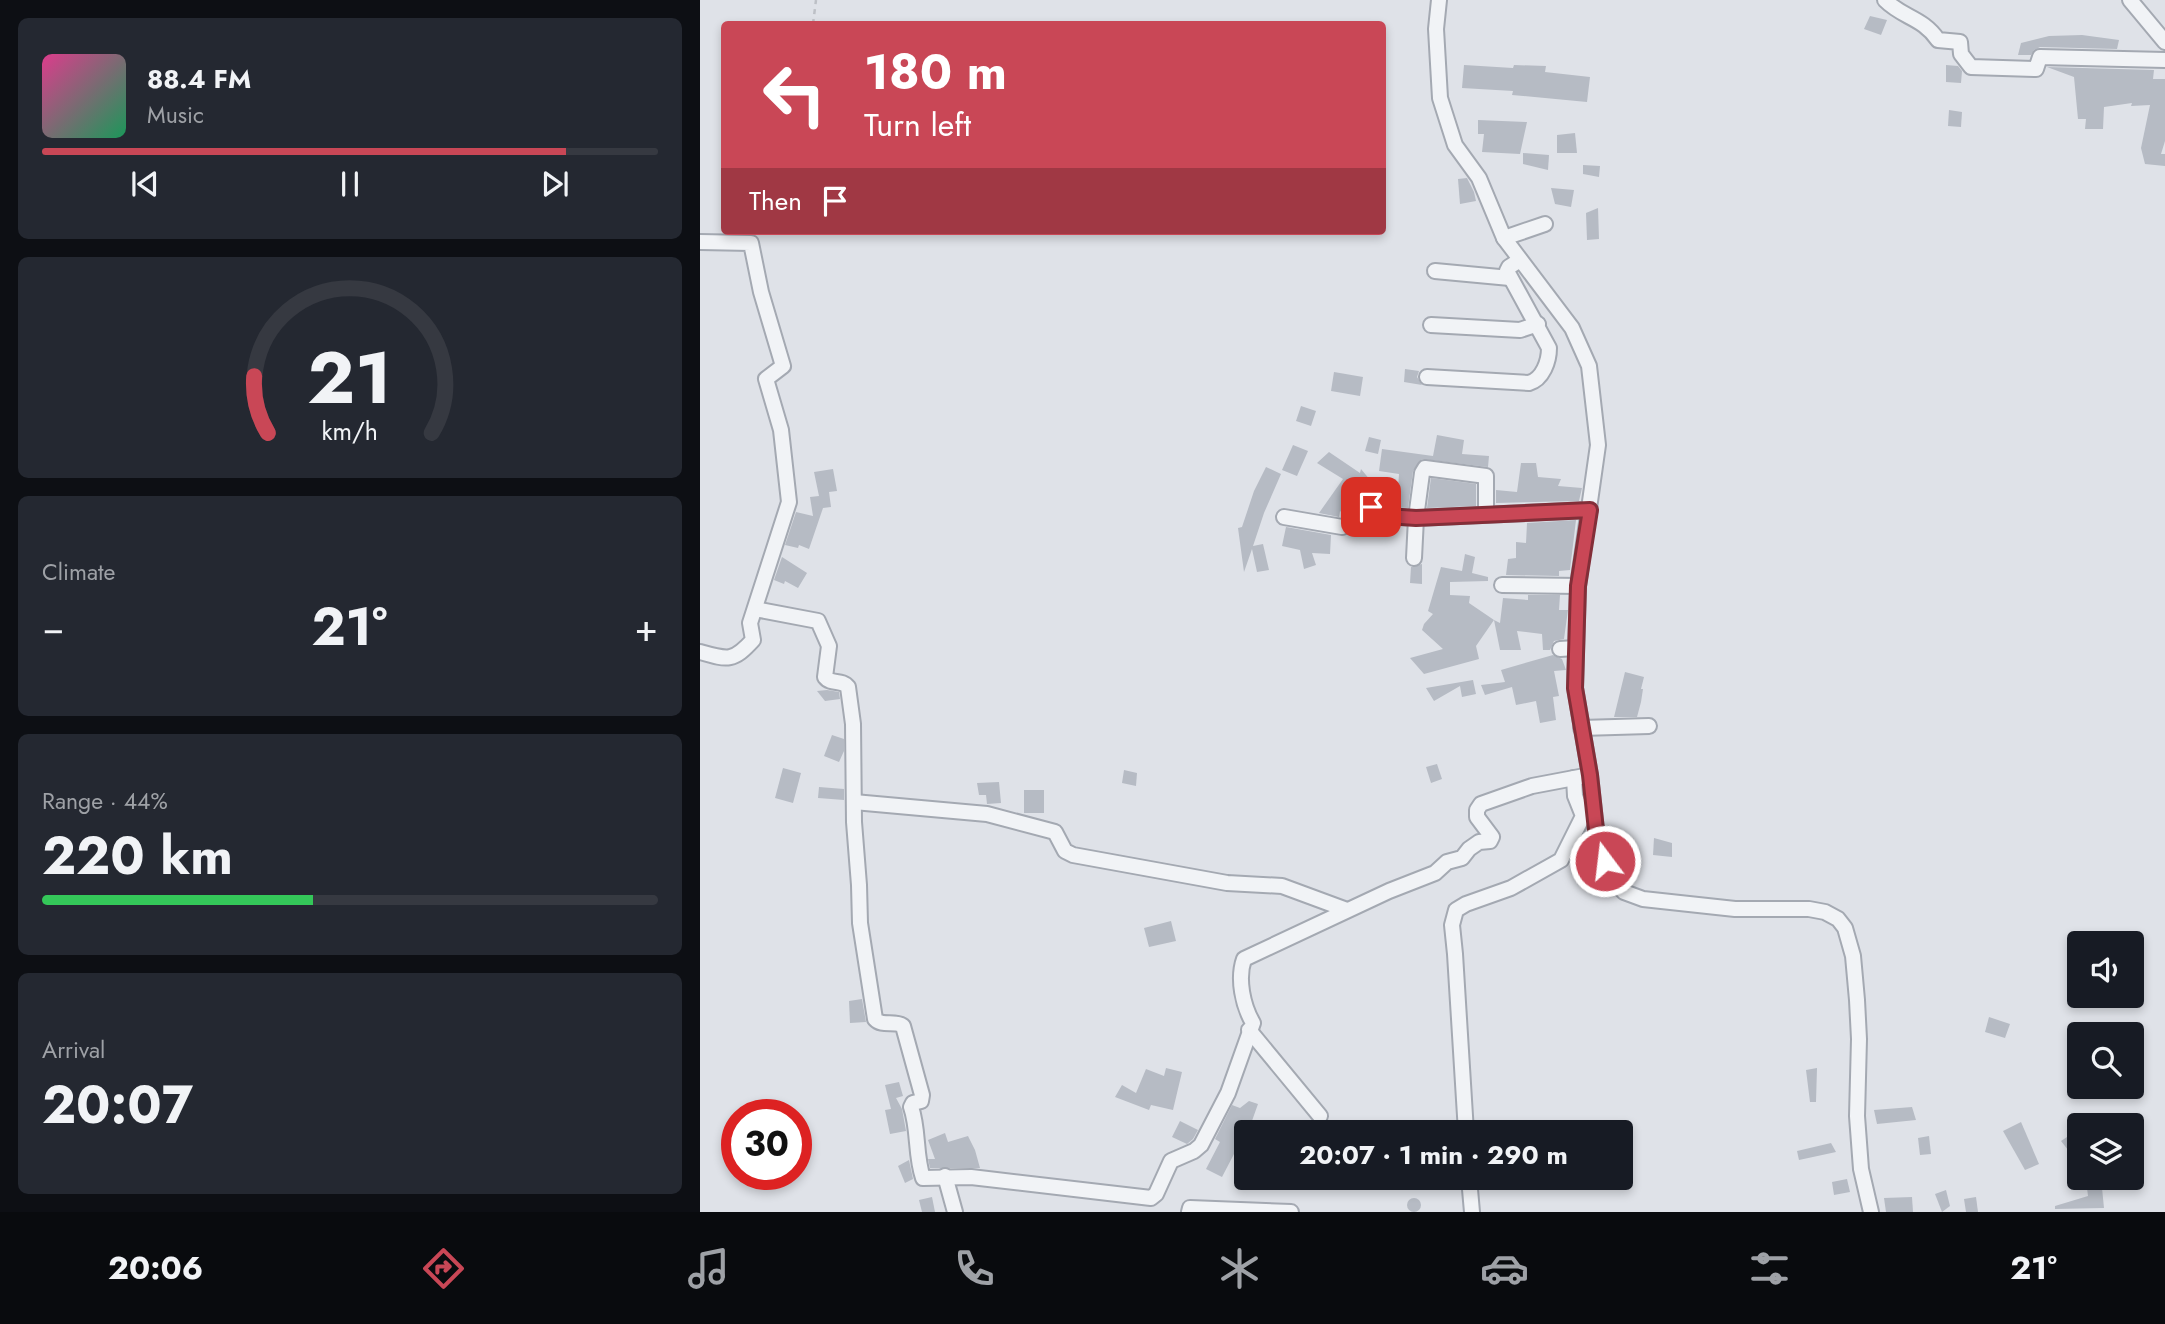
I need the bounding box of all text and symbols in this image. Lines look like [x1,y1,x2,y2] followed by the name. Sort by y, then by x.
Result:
[864,37,1007,107] text: 180 m
[749,49,840,140] icon: left
[147,60,251,98] text: 88.4 FM
[147,98,204,132] text: Music
[864,102,971,148] text: Turn left
[126,165,164,203] icon: previous
[331,165,369,203] icon: pause
[536,165,574,203] icon: next
[749,182,802,220] text: Then
[816,182,854,220] icon: arrive
[308,326,392,431] text: 21
[322,413,378,449] text: km/h
[1341,477,1401,537] pin
[1352,488,1390,526] icon: arrive
[42,555,115,589] text: Climate
[312,589,388,665] text: 21°
[42,600,64,655] text: −
[635,600,658,655] text: +
[42,784,168,818] text: Range · 44%
[42,818,233,894] text: 220 km
[1568,824,1642,898] position arrow
[2067,931,2144,1190] map controls
[2067,931,2144,1008] button: sound
[2067,1022,2144,1099] button: search
[42,1033,105,1067] text: Arrival
[42,1067,193,1143] text: 20:07
[721,1099,812,1190] speed limit sign: 30
[2067,1113,2144,1190] button: layers
[1299,1136,1568,1174] text: 20:07 · 1 min · 290 m
[419,1244,468,1293] icon: directions
[684,1244,733,1293] icon: music
[950,1244,999,1293] icon: phone
[1215,1244,1264,1293] icon: climate
[1480,1244,1529,1293] icon: car
[1745,1244,1794,1293] icon: filters
[108,1245,203,1291] text: 20:06
[2010,1245,2057,1291] text: 21°

